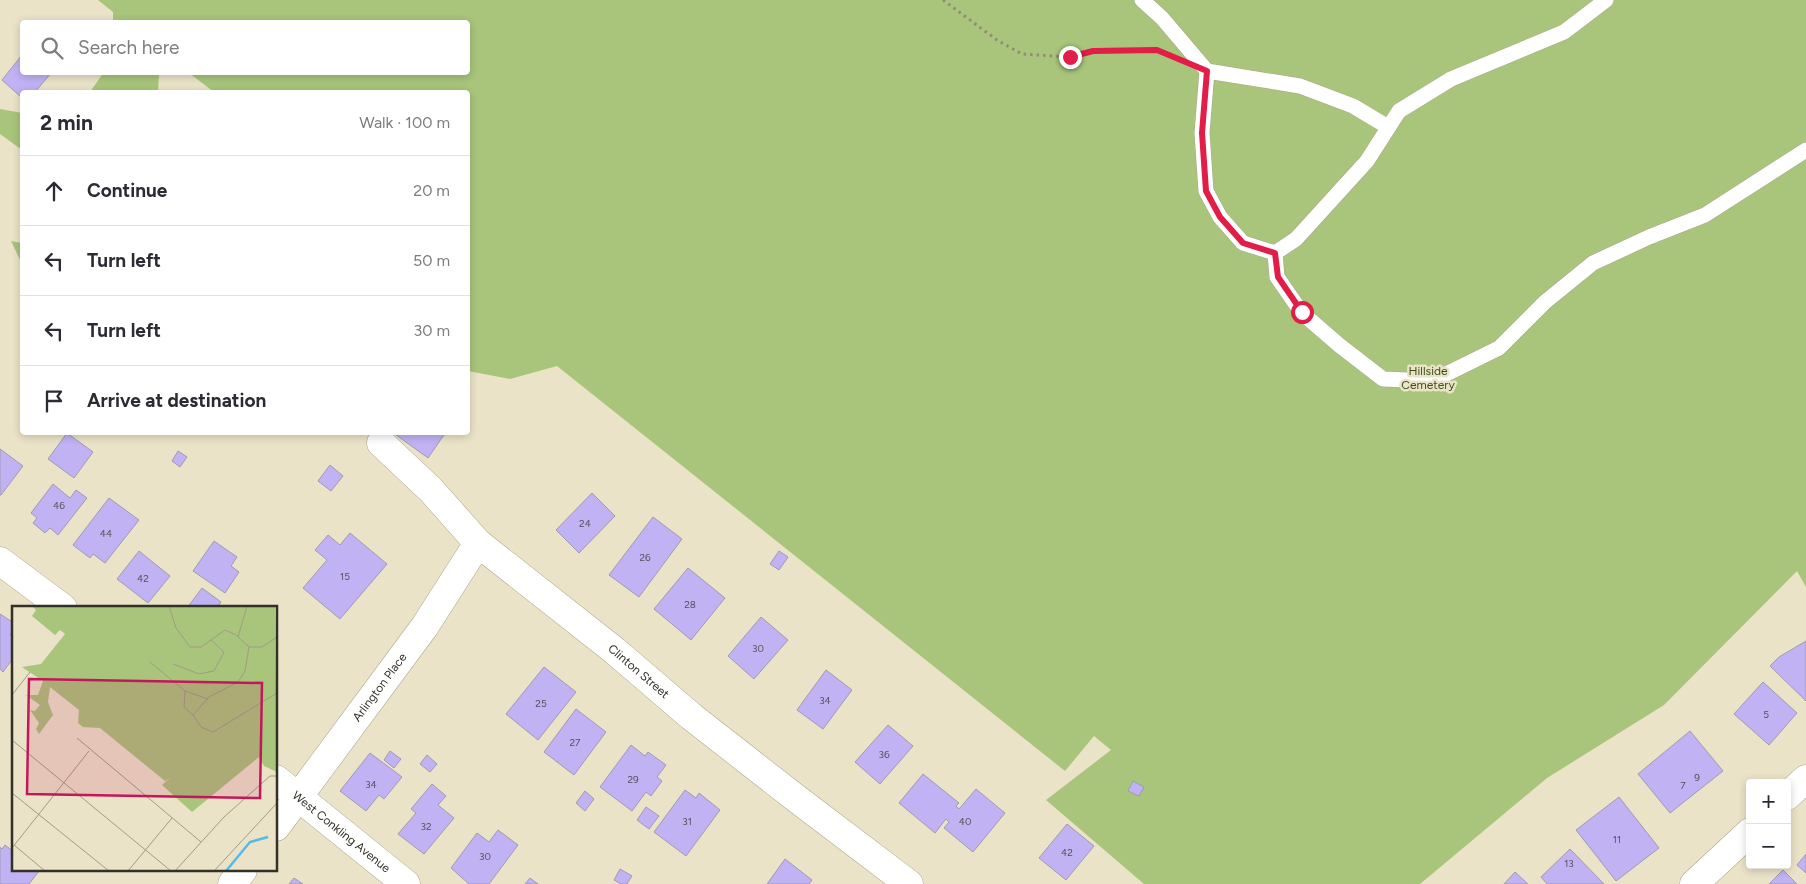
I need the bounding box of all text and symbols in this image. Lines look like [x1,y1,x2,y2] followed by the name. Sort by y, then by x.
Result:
[20,20,470,75] search box
[38,34,66,62] icon: search
[78,36,180,59] text: Search here
[1059,46,1082,69] route end
[40,110,93,135] text: 2 min
[359,113,450,132] text: Walk · 100 m
[40,177,68,205] icon: ahead
[87,179,167,202] text: Continue
[413,181,450,200] text: 20 m
[40,247,68,275] icon: left
[87,249,161,272] text: Turn left
[413,251,450,270] text: 50 m
[1291,301,1314,324] route start
[40,317,68,345] icon: left
[87,319,161,342] text: Turn left
[413,321,450,340] text: 30 m
[1401,364,1455,392] park label: Hillside Cemetery
[40,387,68,415] icon: arrive
[87,389,266,412] text: Arrive at destination
[53,499,65,512] house number: 46
[579,517,591,530] house number: 24
[100,527,112,540] house number: 44
[639,551,651,564] house number: 26
[340,570,350,583] house number: 15
[137,572,149,585] house number: 42
[684,598,696,611] house number: 28
[12,606,278,872] inset map
[605,641,672,701] street label: Clinton Street
[752,642,764,655] house number: 30
[350,650,410,724] street label: Arlington Place
[819,694,831,707] house number: 34
[535,697,547,710] house number: 25
[1763,708,1769,721] house number: 5
[570,736,581,749] house number: 27
[878,748,890,761] house number: 36
[1694,771,1700,784] house number: 9
[627,773,639,786] house number: 29
[365,778,377,791] house number: 34
[1680,779,1686,792] house number: 7
[1746,779,1791,869] map controls
[1746,779,1791,824] button: +
[290,788,393,876] street label: West Conkling Avenue
[682,815,692,828] house number: 31
[959,815,971,828] house number: 40
[420,820,432,833] house number: 32
[1746,824,1791,869] button: −
[1613,833,1621,846] house number: 11
[1061,846,1073,859] house number: 42
[479,850,491,863] house number: 30
[1564,857,1574,870] house number: 13

